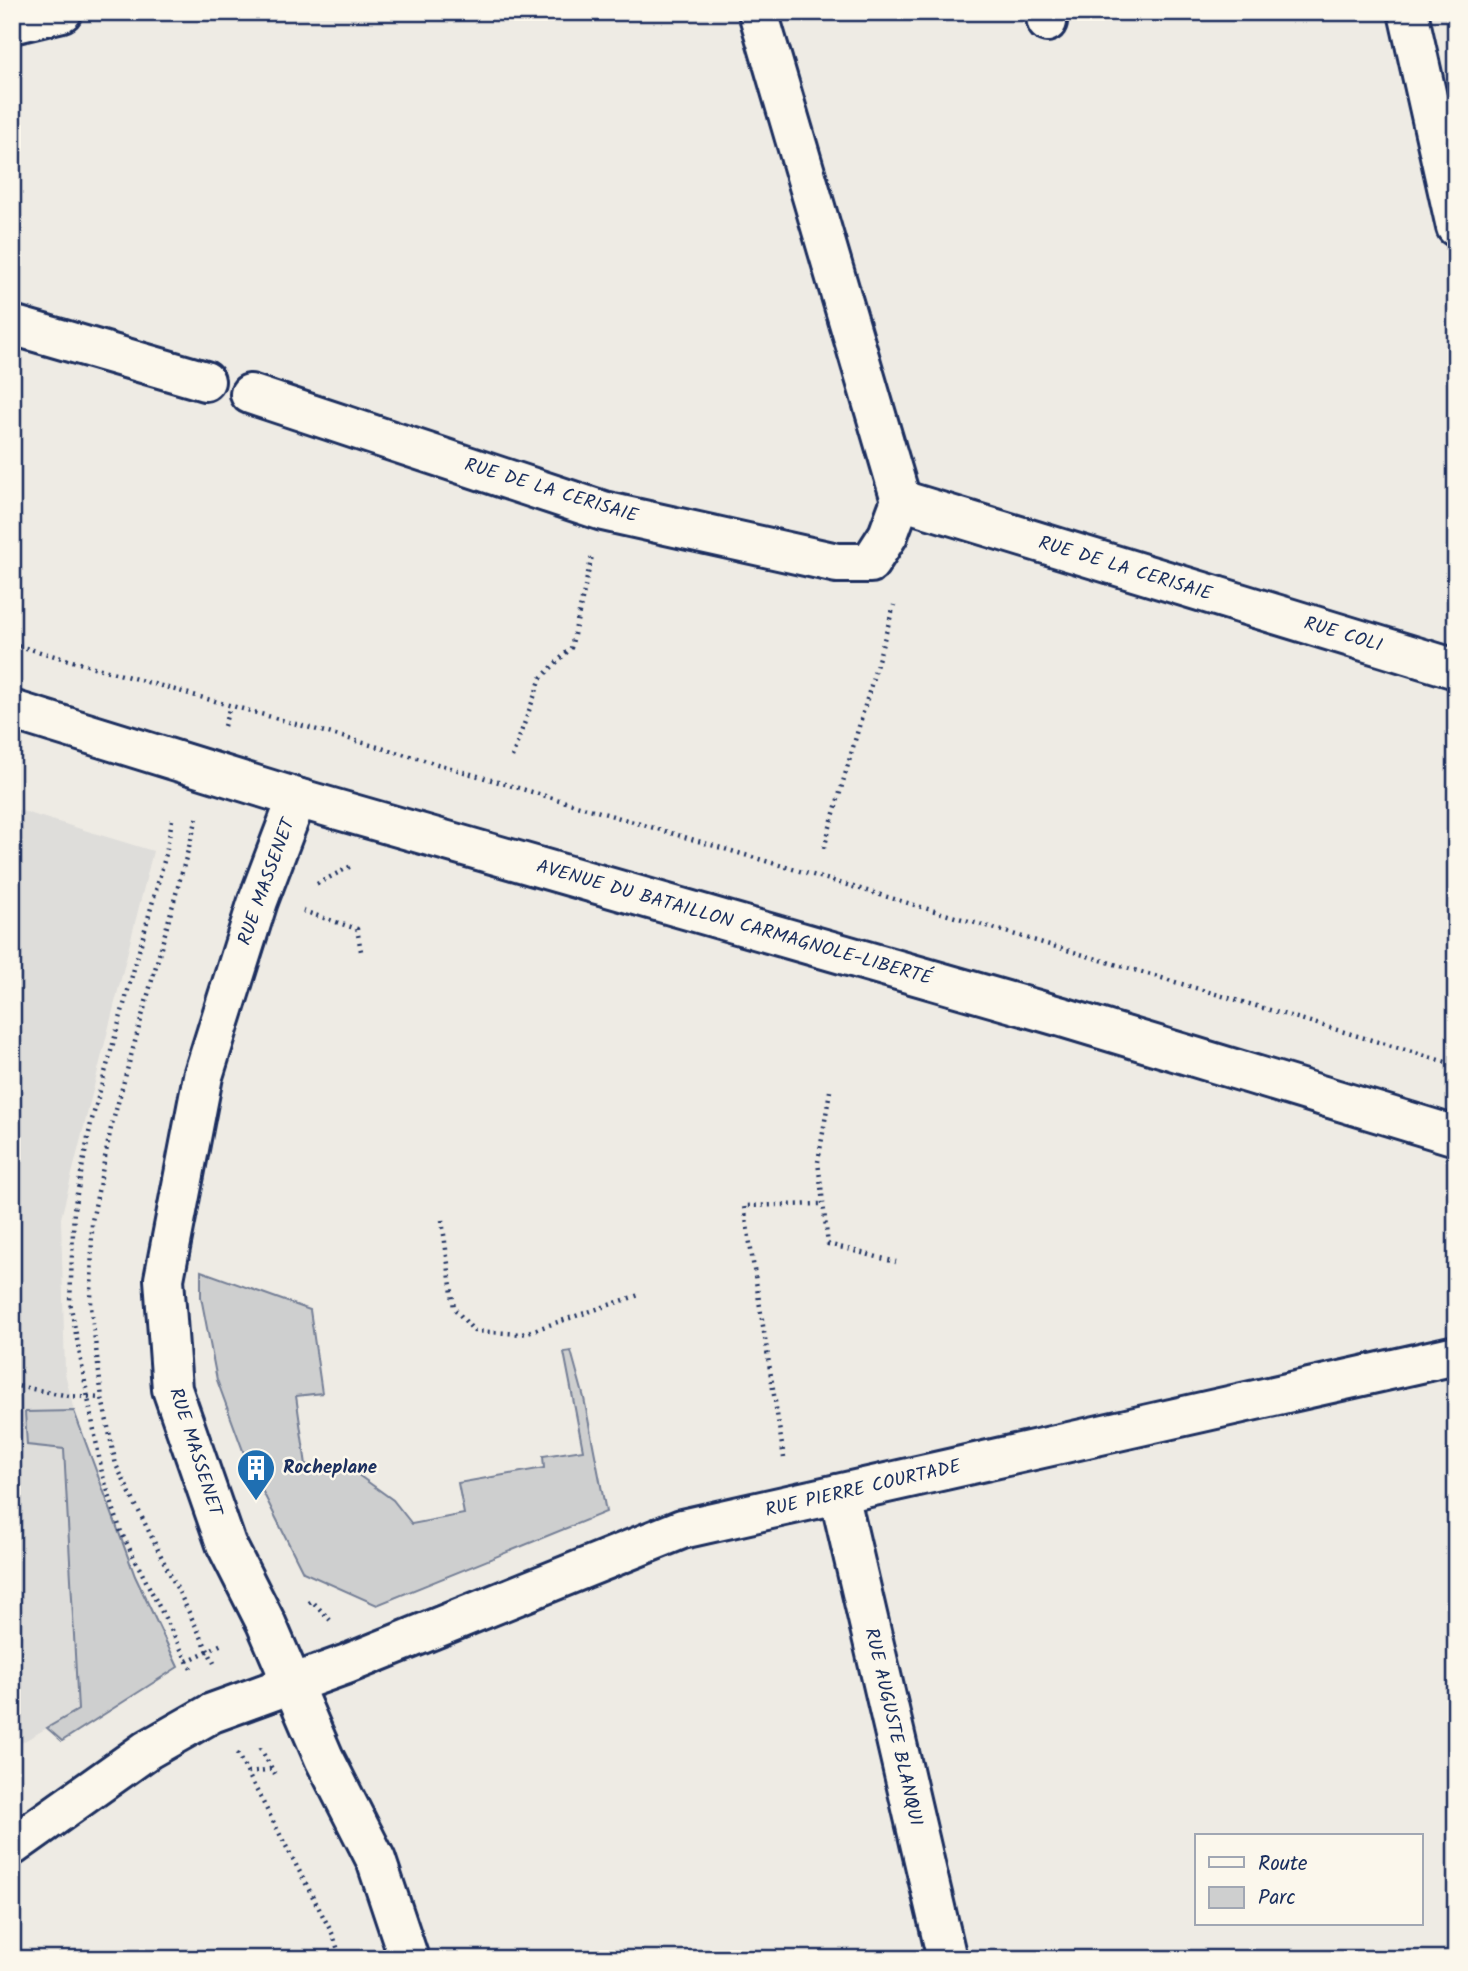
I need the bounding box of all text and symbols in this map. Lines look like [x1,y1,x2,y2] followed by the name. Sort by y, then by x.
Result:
[461,450,642,532] street label: RUE DE LA CERISAIE
[1035,528,1216,610] street label: RUE DE LA CERISAIE
[1300,609,1386,661] street label: RUE COLI
[230,813,304,950] street label: RUE MASSENET
[533,852,936,994] street label: AVENUE DU BATAILLON CARMAGNOLE-LIBERTÉ
[160,1384,230,1522] street label: RUE MASSENET
[235,1447,277,1502] building icon: Rocheplane
[762,1452,965,1526] street label: RUE PIERRE COURTADE
[283,1453,377,1483] place label: Rocheplane
[856,1625,930,1829] street label: RUE AUGUSTE BLANQUI
[1195,1834,1422,1926] legend
[1258,1848,1308,1881] text: Route
[1258,1882,1296,1915] text: Parc

